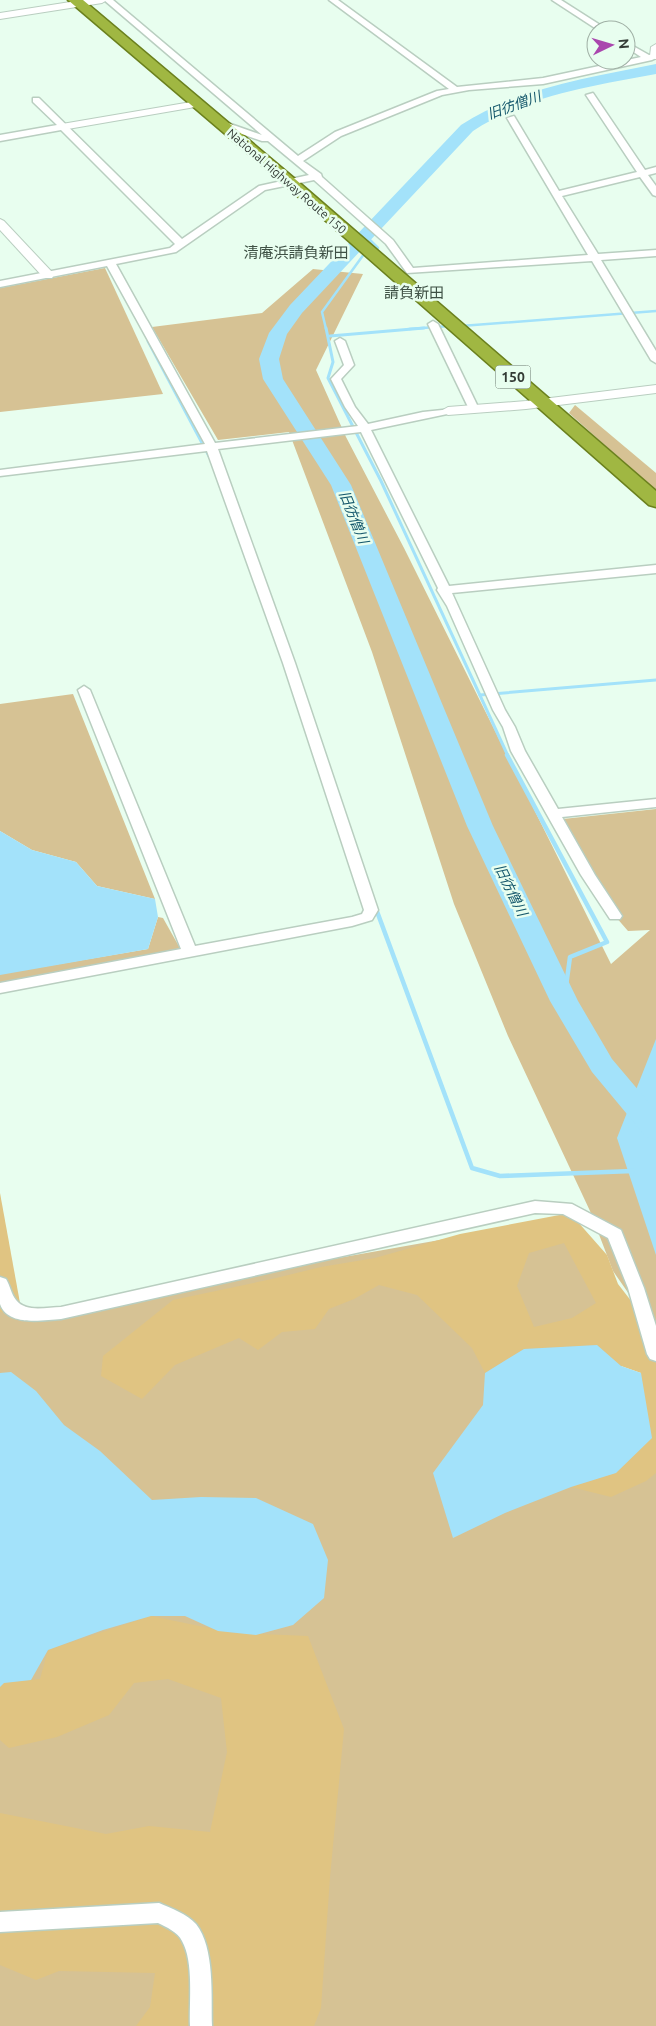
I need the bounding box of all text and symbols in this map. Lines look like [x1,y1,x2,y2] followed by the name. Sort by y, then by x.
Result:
[586,20,636,70] north arrow
[616,38,632,50] text: N
[485,87,545,122] water label: 旧彷僧川
[225,126,349,236] street label: National Highway Route 150
[243,244,349,261] district label: 清庵浜請負新田
[384,284,444,301] district label: 請負新田
[496,366,530,388] road number: 150
[336,488,373,548] water label: 旧彷僧川
[492,861,531,920] water label: 旧彷僧川

